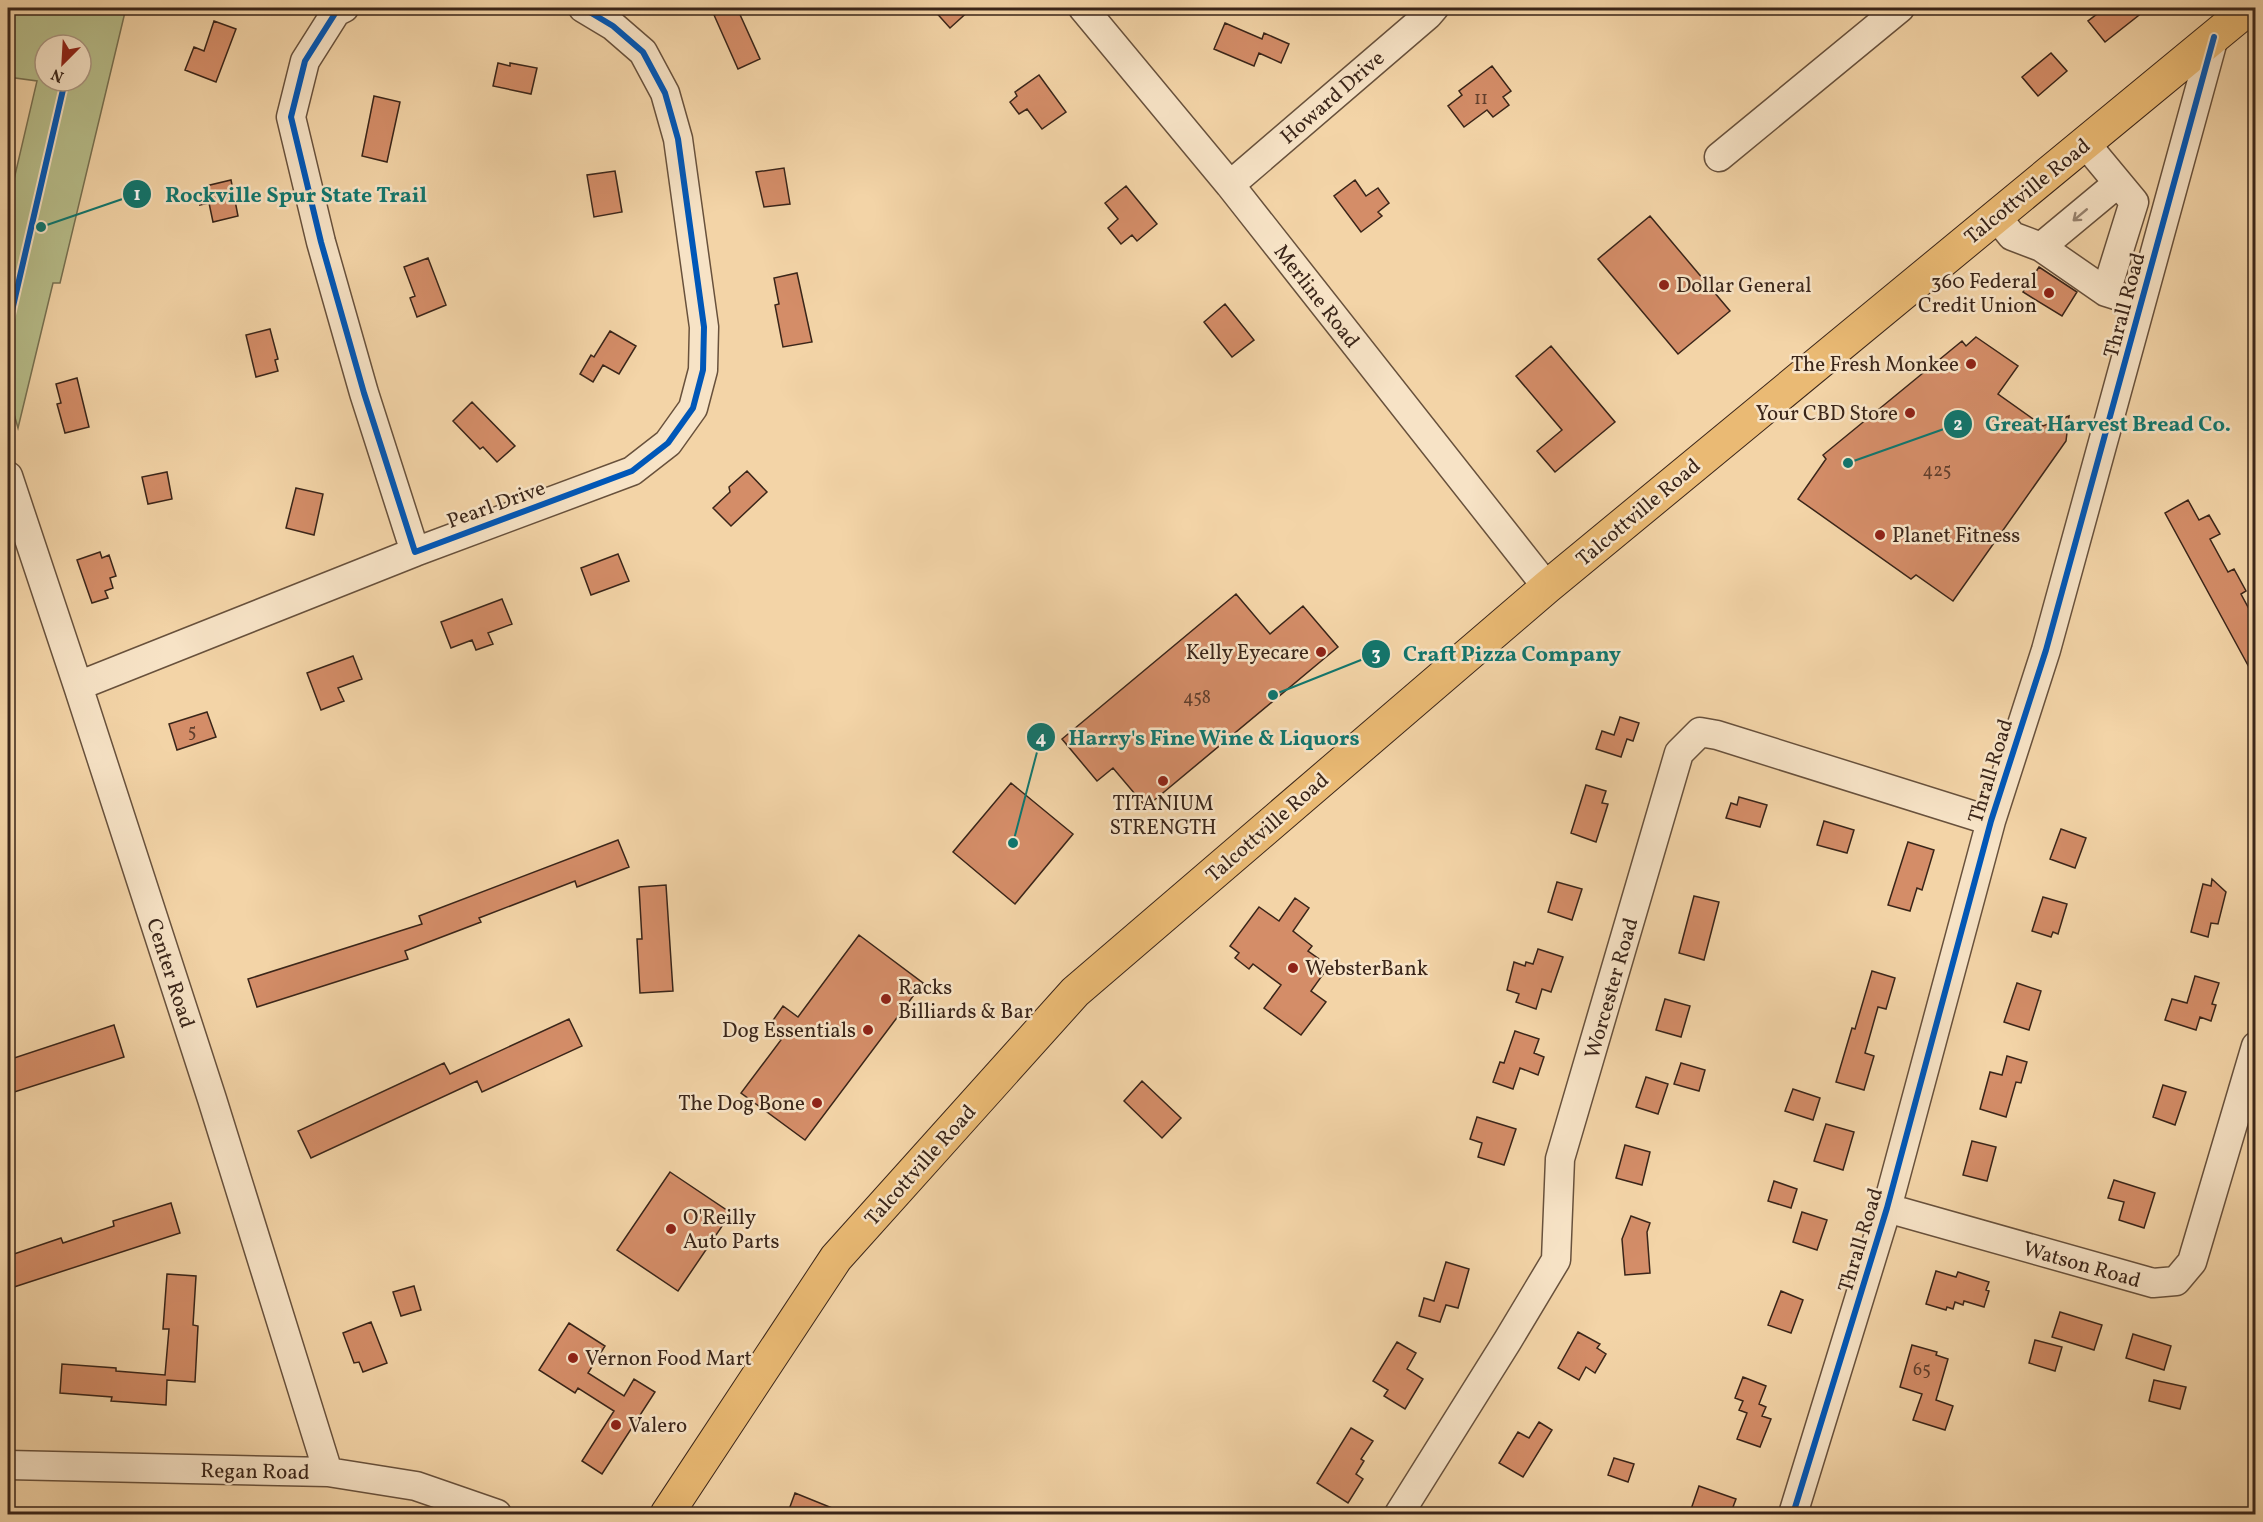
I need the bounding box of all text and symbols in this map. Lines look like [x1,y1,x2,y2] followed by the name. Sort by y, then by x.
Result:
[33,33,93,93] north arrow
[1275,45,1391,152] street label: Howard Drive
[48,62,67,87] text: N
[1474,87,1488,112] house number: 11
[1959,132,2097,252] street label: Talcottville Road
[122,174,439,214] callout: Rockville Spur State Trail
[165,181,427,212] text: Rockville Spur State Trail
[133,183,141,208] text: 1
[2072,209,2088,222] one-way arrow
[1266,239,1366,355] street label: Merline Road
[2097,250,2153,361] street label: Thrall Road
[1918,268,2037,321] place label: 360 Federal Credit Union
[1676,272,1812,301] place label: Dollar General
[1657,278,1671,292] marker: Dollar General
[2042,286,2056,300] marker: 360 Federal Credit Union
[1791,351,1959,380] place label: The Fresh Monkee
[1964,357,1978,371] marker: The Fresh Monkee
[1756,400,1898,429] place label: Your CBD Store
[1943,404,2243,444] callout: Great Harvest Bread Co.
[1903,406,1917,420] marker: Your CBD Store
[1985,410,2231,441] text: Great Harvest Bread Co.
[1953,413,1963,438] text: 2
[1571,452,1707,574] street label: Talcottville Road
[1922,459,1952,484] house number: 425
[443,474,550,537] street label: Pearl Drive
[1892,522,2020,551] place label: Planet Fitness
[1873,528,1887,542] marker: Planet Fitness
[1361,634,1633,674] callout: Craft Pizza Company
[1186,639,1309,668] place label: Kelly Eyecare
[1403,640,1622,671] text: Craft Pizza Company
[1371,643,1381,668] text: 3
[1314,645,1328,659] marker: Kelly Eyecare
[1183,686,1211,711] house number: 458
[1962,716,2021,827] street label: Thrall Road
[1026,717,1372,757] callout: Harry's Fine Wine & Liquors
[188,720,196,745] house number: 5
[1068,724,1360,755] text: Harry's Fine Wine & Liquors
[1036,727,1047,752] text: 4
[1200,767,1336,890] street label: Talcottville Road
[1156,774,1170,788] marker: TITANIUM STRENGTH
[1109,790,1217,843] place label: TITANIUM STRENGTH
[138,915,201,1032] street label: Center Road
[1578,915,1646,1062] street label: Worcester Road
[1305,955,1429,984] place label: WebsterBank
[1286,961,1300,975] marker: WebsterBank
[898,974,1033,1027] place label: Racks Billiards & Bar
[879,992,893,1006] marker: Racks Billiards & Bar
[722,1017,856,1046] place label: Dog Essentials
[861,1023,875,1037] marker: Dog Essentials
[678,1090,805,1119] place label: The Dog Bone
[810,1096,824,1110] marker: The Dog Bone
[859,1099,984,1233] street label: Talcottville Road
[1832,1185,1891,1296] street label: Thrall Road
[683,1204,780,1257] place label: O'Reilly Auto Parts
[664,1222,678,1236] marker: O'Reilly Auto Parts
[2019,1235,2144,1296] street label: Watson Road
[585,1345,752,1374] place label: Vernon Food Mart
[566,1351,580,1365] marker: Vernon Food Mart
[1913,1358,1931,1383] house number: 65
[628,1412,687,1441] place label: Valero
[609,1418,623,1432] marker: Valero
[200,1457,310,1488] street label: Regan Road

